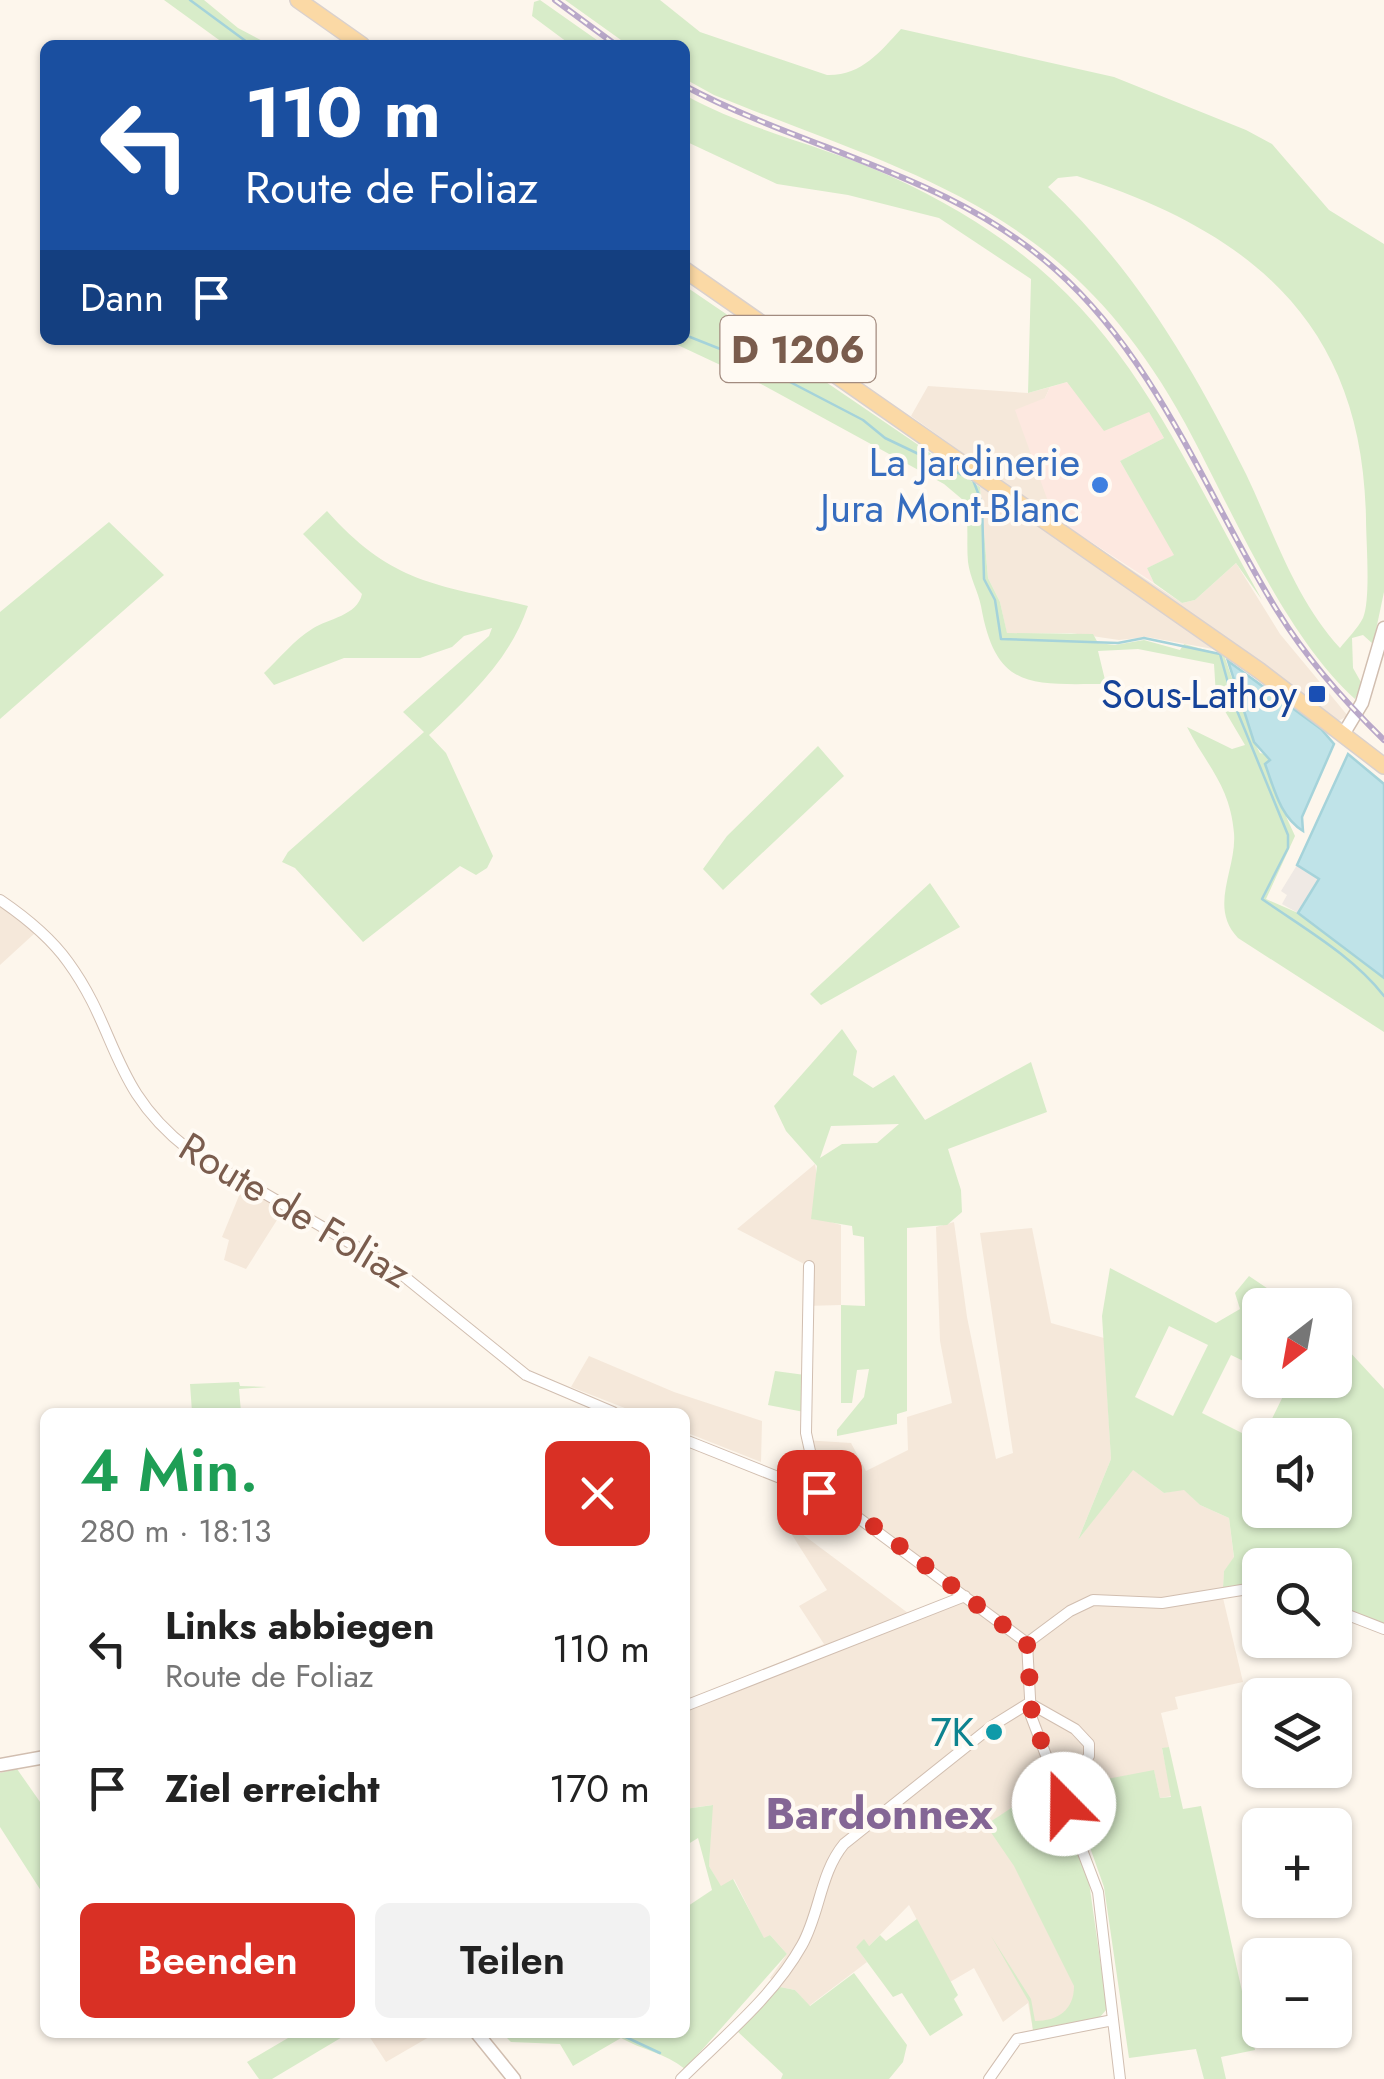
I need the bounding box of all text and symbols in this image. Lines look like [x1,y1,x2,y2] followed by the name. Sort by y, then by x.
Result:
[245,62,441,163] text: 110 m
[80,80,210,210] icon: left
[245,155,538,220] text: Route de Foliaz
[80,270,164,325] text: Dann
[184,270,239,325] icon: arrive
[720,316,876,382] road number: D 1206
[815,433,1080,537] place label: La Jardinerie Jura Mont-Blanc
[1089,474,1111,496] marker: La Jardinerie Jura Mont-Blanc
[1101,665,1297,723] place label: Sous-Lathoy
[1306,683,1328,705] marker: Sous-Lathoy
[168,1118,422,1302] street label: Route de Foliaz
[1242,1288,1352,1398] north arrow
[1242,1288,1352,2048] map controls
[1242,1418,1352,1528] button: sound
[80,1427,258,1514] text: 4 Min.
[545,1441,650,1546] button: close
[777,1450,862,1535] pin
[792,1465,847,1520] icon: arrive
[80,1508,272,1554] text: 280 m · 18:13
[1242,1548,1352,1658] button: search
[165,1598,435,1653] text: Links abbiegen
[80,1621,135,1676] icon: left
[552,1621,650,1676] text: 110 m
[165,1653,374,1699] text: Route de Foliaz
[1242,1678,1352,1788] button: layers
[930,1703,974,1761] place label: 7K
[983,1721,1005,1743] marker: 7K
[1012,1752,1116,1856] position arrow
[80,1761,135,1816] icon: arrive
[165,1761,380,1816] text: Ziel erreicht
[549,1761,650,1816] text: 170 m
[765,1781,993,1846] district label: Bardonnex
[1242,1808,1352,1918] button: +
[80,1903,355,2018] button: Beenden
[375,1903,650,2018] button: Teilen
[1242,1938,1352,2048] button: −

